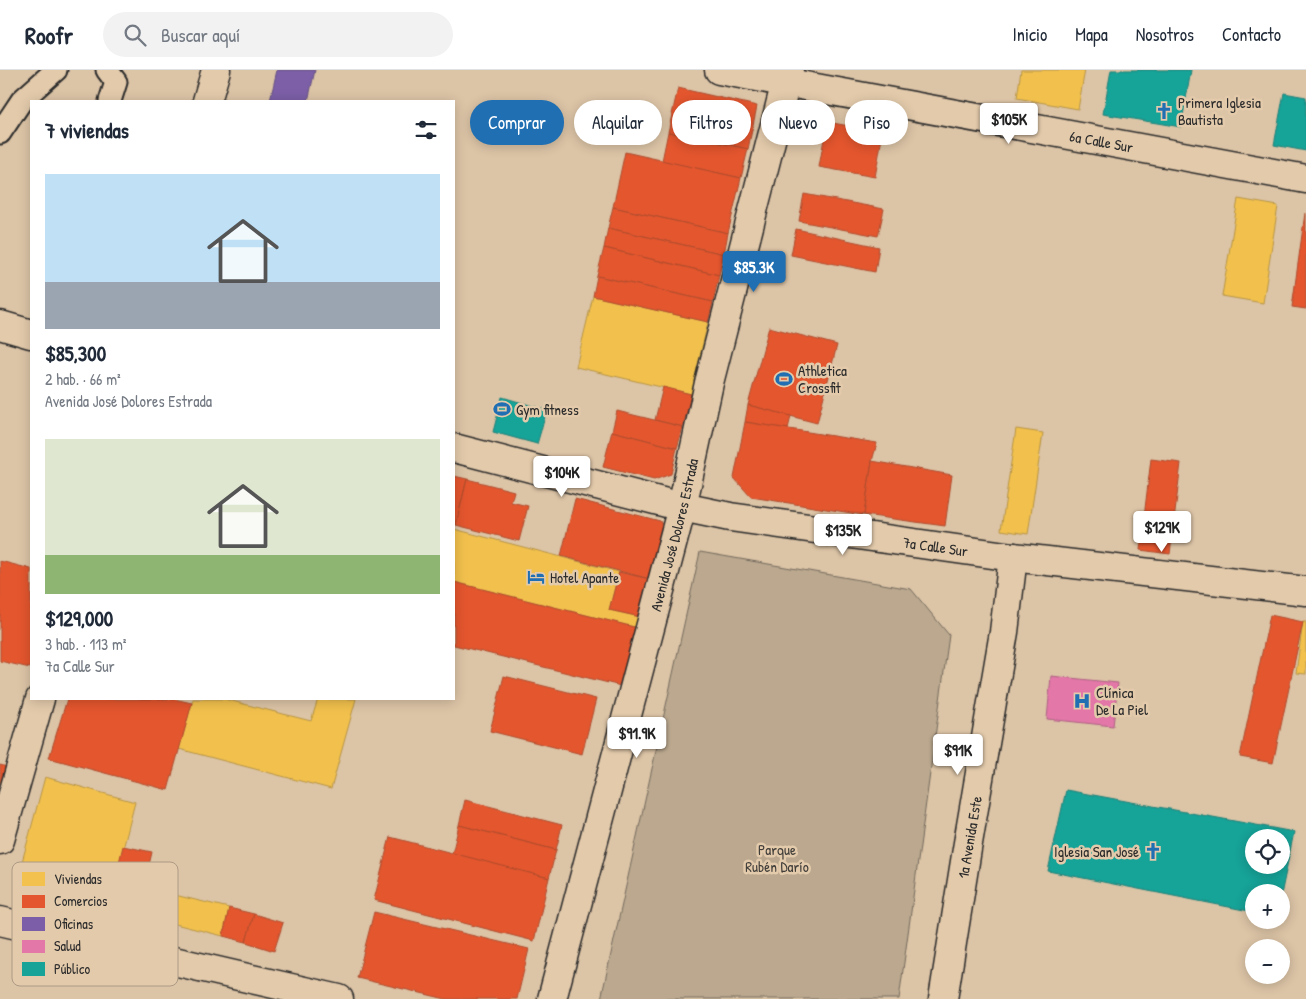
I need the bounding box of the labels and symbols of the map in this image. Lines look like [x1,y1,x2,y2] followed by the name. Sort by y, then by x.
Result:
[1178,92,1261,130] place label: Primera Iglesia Bautista
[1154,101,1174,121] church icon: Primera Iglesia Bautista
[974,102,1044,145] pin: $105K
[1068,125,1135,157] street label: 6a Calle Sur
[713,250,795,293] pin: $85.3K
[798,360,847,398] place label: Athletica Crossfit
[774,369,794,389] sports icon: Athletica Crossfit
[492,399,512,419] sports icon: Gym fitness
[516,399,579,420] place label: Gym fitness
[527,456,597,498] pin: $104K
[644,456,703,613] street label: Avenida José Dolores Estrada
[1127,510,1197,553] pin: $129K
[808,514,878,556] pin: $135K
[902,531,970,561] street label: 7a Calle Sur
[526,567,546,587] hotel icon: Hotel Apante
[550,567,619,588] place label: Hotel Apante
[1096,682,1148,720] place label: Clínica De La Piel
[1072,691,1092,711] hospital icon: Clínica De La Piel
[596,716,678,759] pin: $91.9K
[928,734,988,776] pin: $91K
[952,794,986,880] street label: 1a Avenida Este
[745,839,809,877] park label: Parque Rubén Darío
[1054,841,1139,862] place label: Iglesia San José
[1143,841,1163,861] church icon: Iglesia San José
[12,862,178,986] legend
[54,869,102,888] text: Viviendas
[54,891,107,910] text: Comercios
[54,914,93,933] text: Oficinas
[54,936,81,955] text: Salud
[54,959,90,978] text: Público

